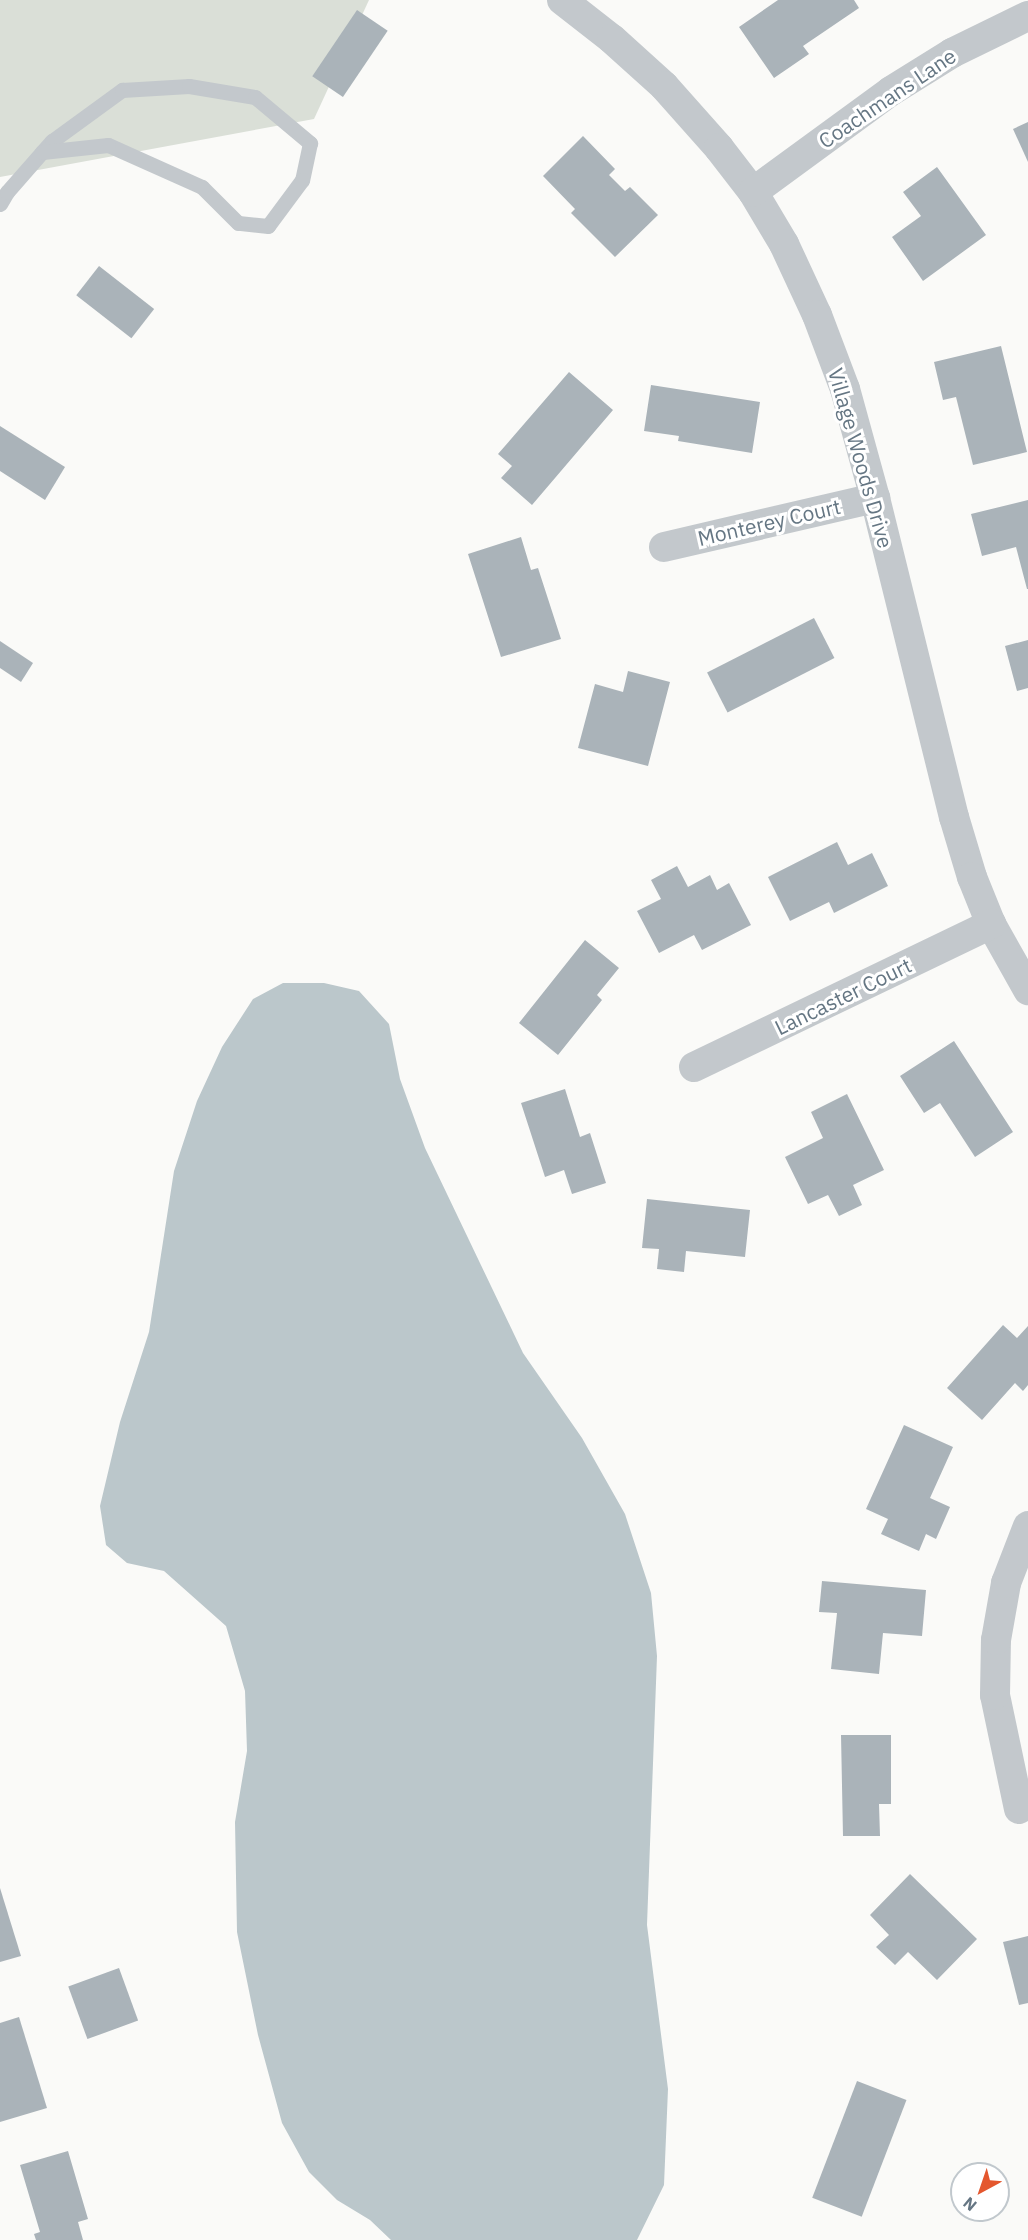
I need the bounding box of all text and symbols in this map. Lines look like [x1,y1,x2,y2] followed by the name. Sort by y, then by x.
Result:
[813,43,961,153] street label: Coachmans Lane
[823,365,899,551] street label: Village Woods Drive
[695,493,843,551] street label: Monterey Court
[771,952,915,1040] street label: Lancaster Court
[950,2162,1010,2222] north arrow
[959,2193,981,2216] text: N

